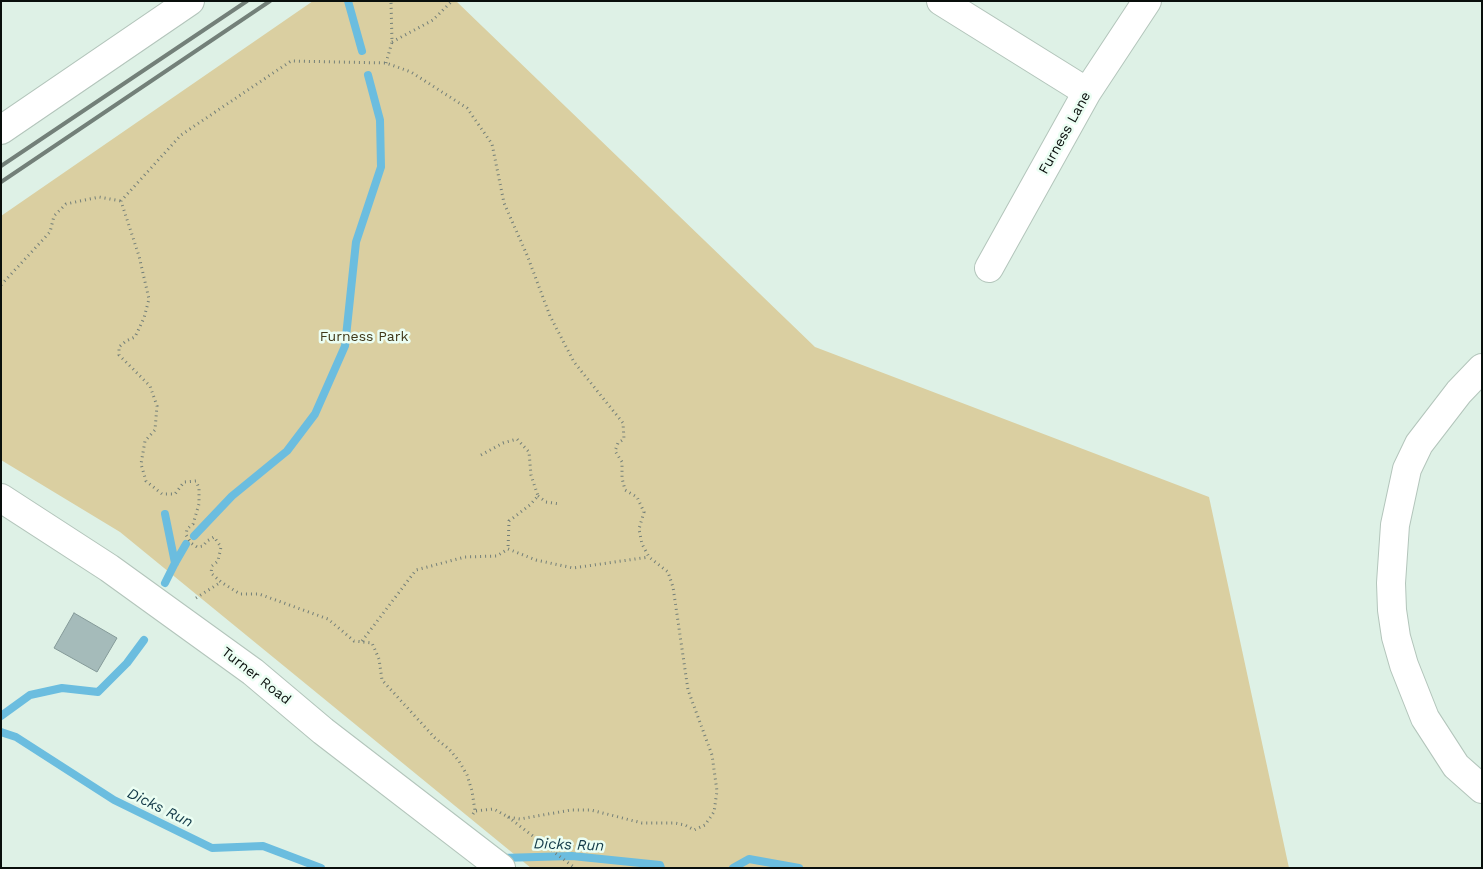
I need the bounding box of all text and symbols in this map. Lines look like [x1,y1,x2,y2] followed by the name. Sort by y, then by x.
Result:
[1035,89,1095,177] street label: Furness Lane
[320,329,408,345] park label: Furness Park
[218,644,294,708] street label: Turner Road
[124,784,196,832] water label: Dicks Run
[533,835,605,855] water label: Dicks Run

